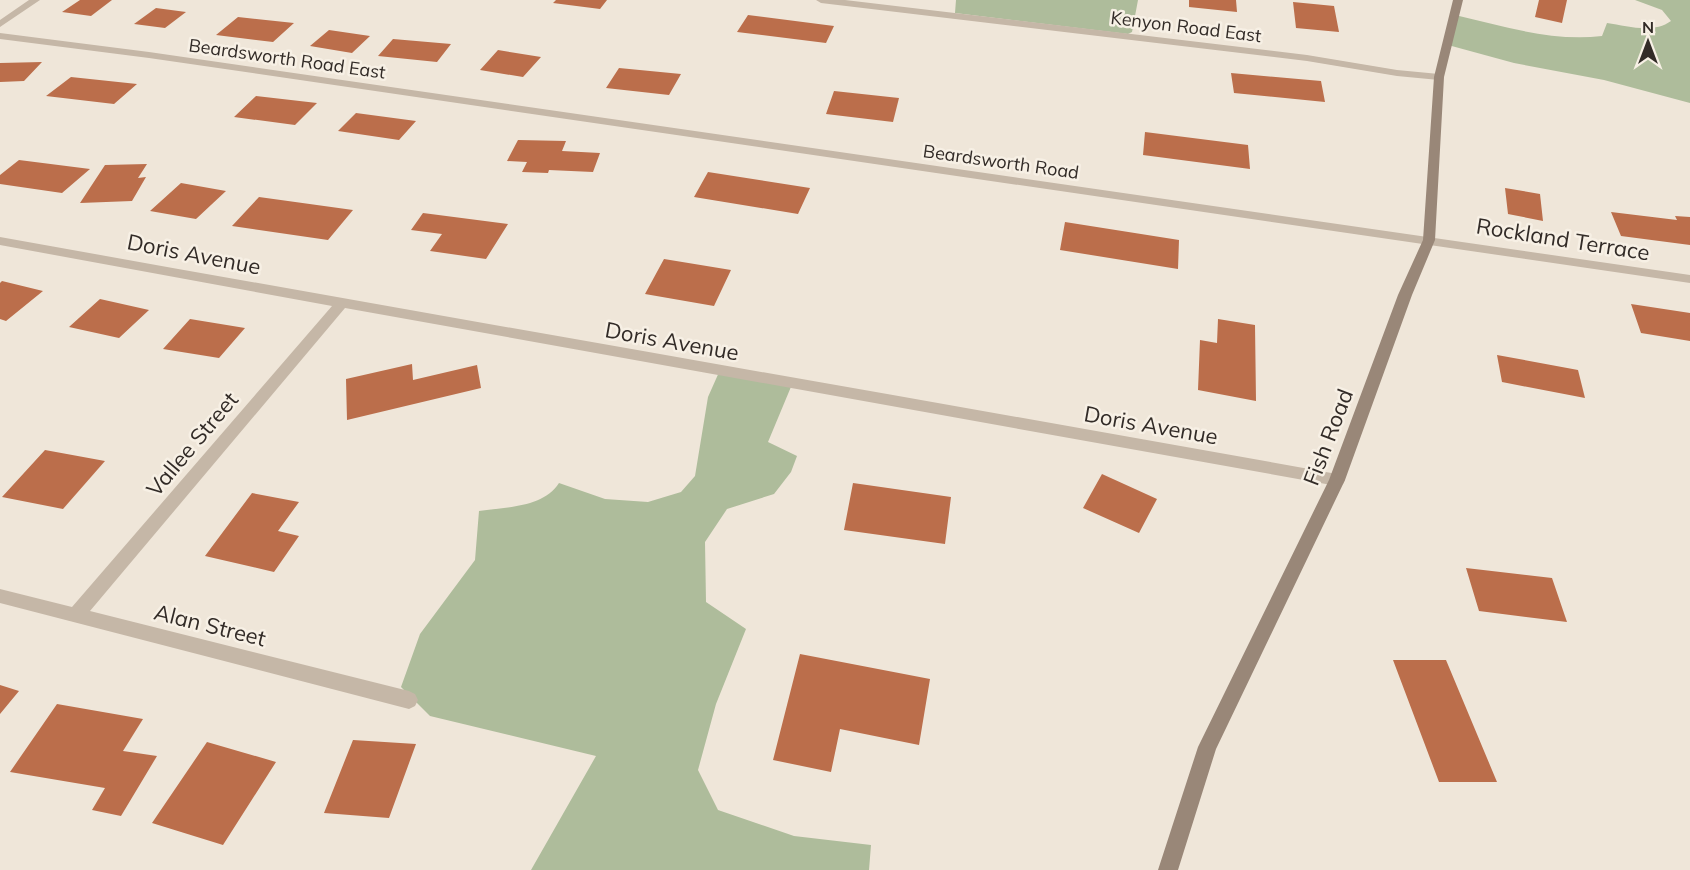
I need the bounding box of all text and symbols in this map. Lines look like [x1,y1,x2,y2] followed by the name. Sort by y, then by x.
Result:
[1109,6,1263,47] street label: Kenyon Road East
[1618,12,1678,72] north arrow
[1642,17,1654,37] text: N
[187,33,387,84] street label: Beardsworth Road East
[922,139,1081,184] street label: Beardsworth Road
[1474,211,1652,267] street label: Rockland Terrace
[125,227,263,281] street label: Doris Avenue
[603,315,741,367] street label: Doris Avenue
[1297,385,1359,489] street label: Fish Road
[140,386,244,502] street label: Vallee Street
[1082,399,1220,451] street label: Doris Avenue
[151,598,269,652] street label: Alan Street

